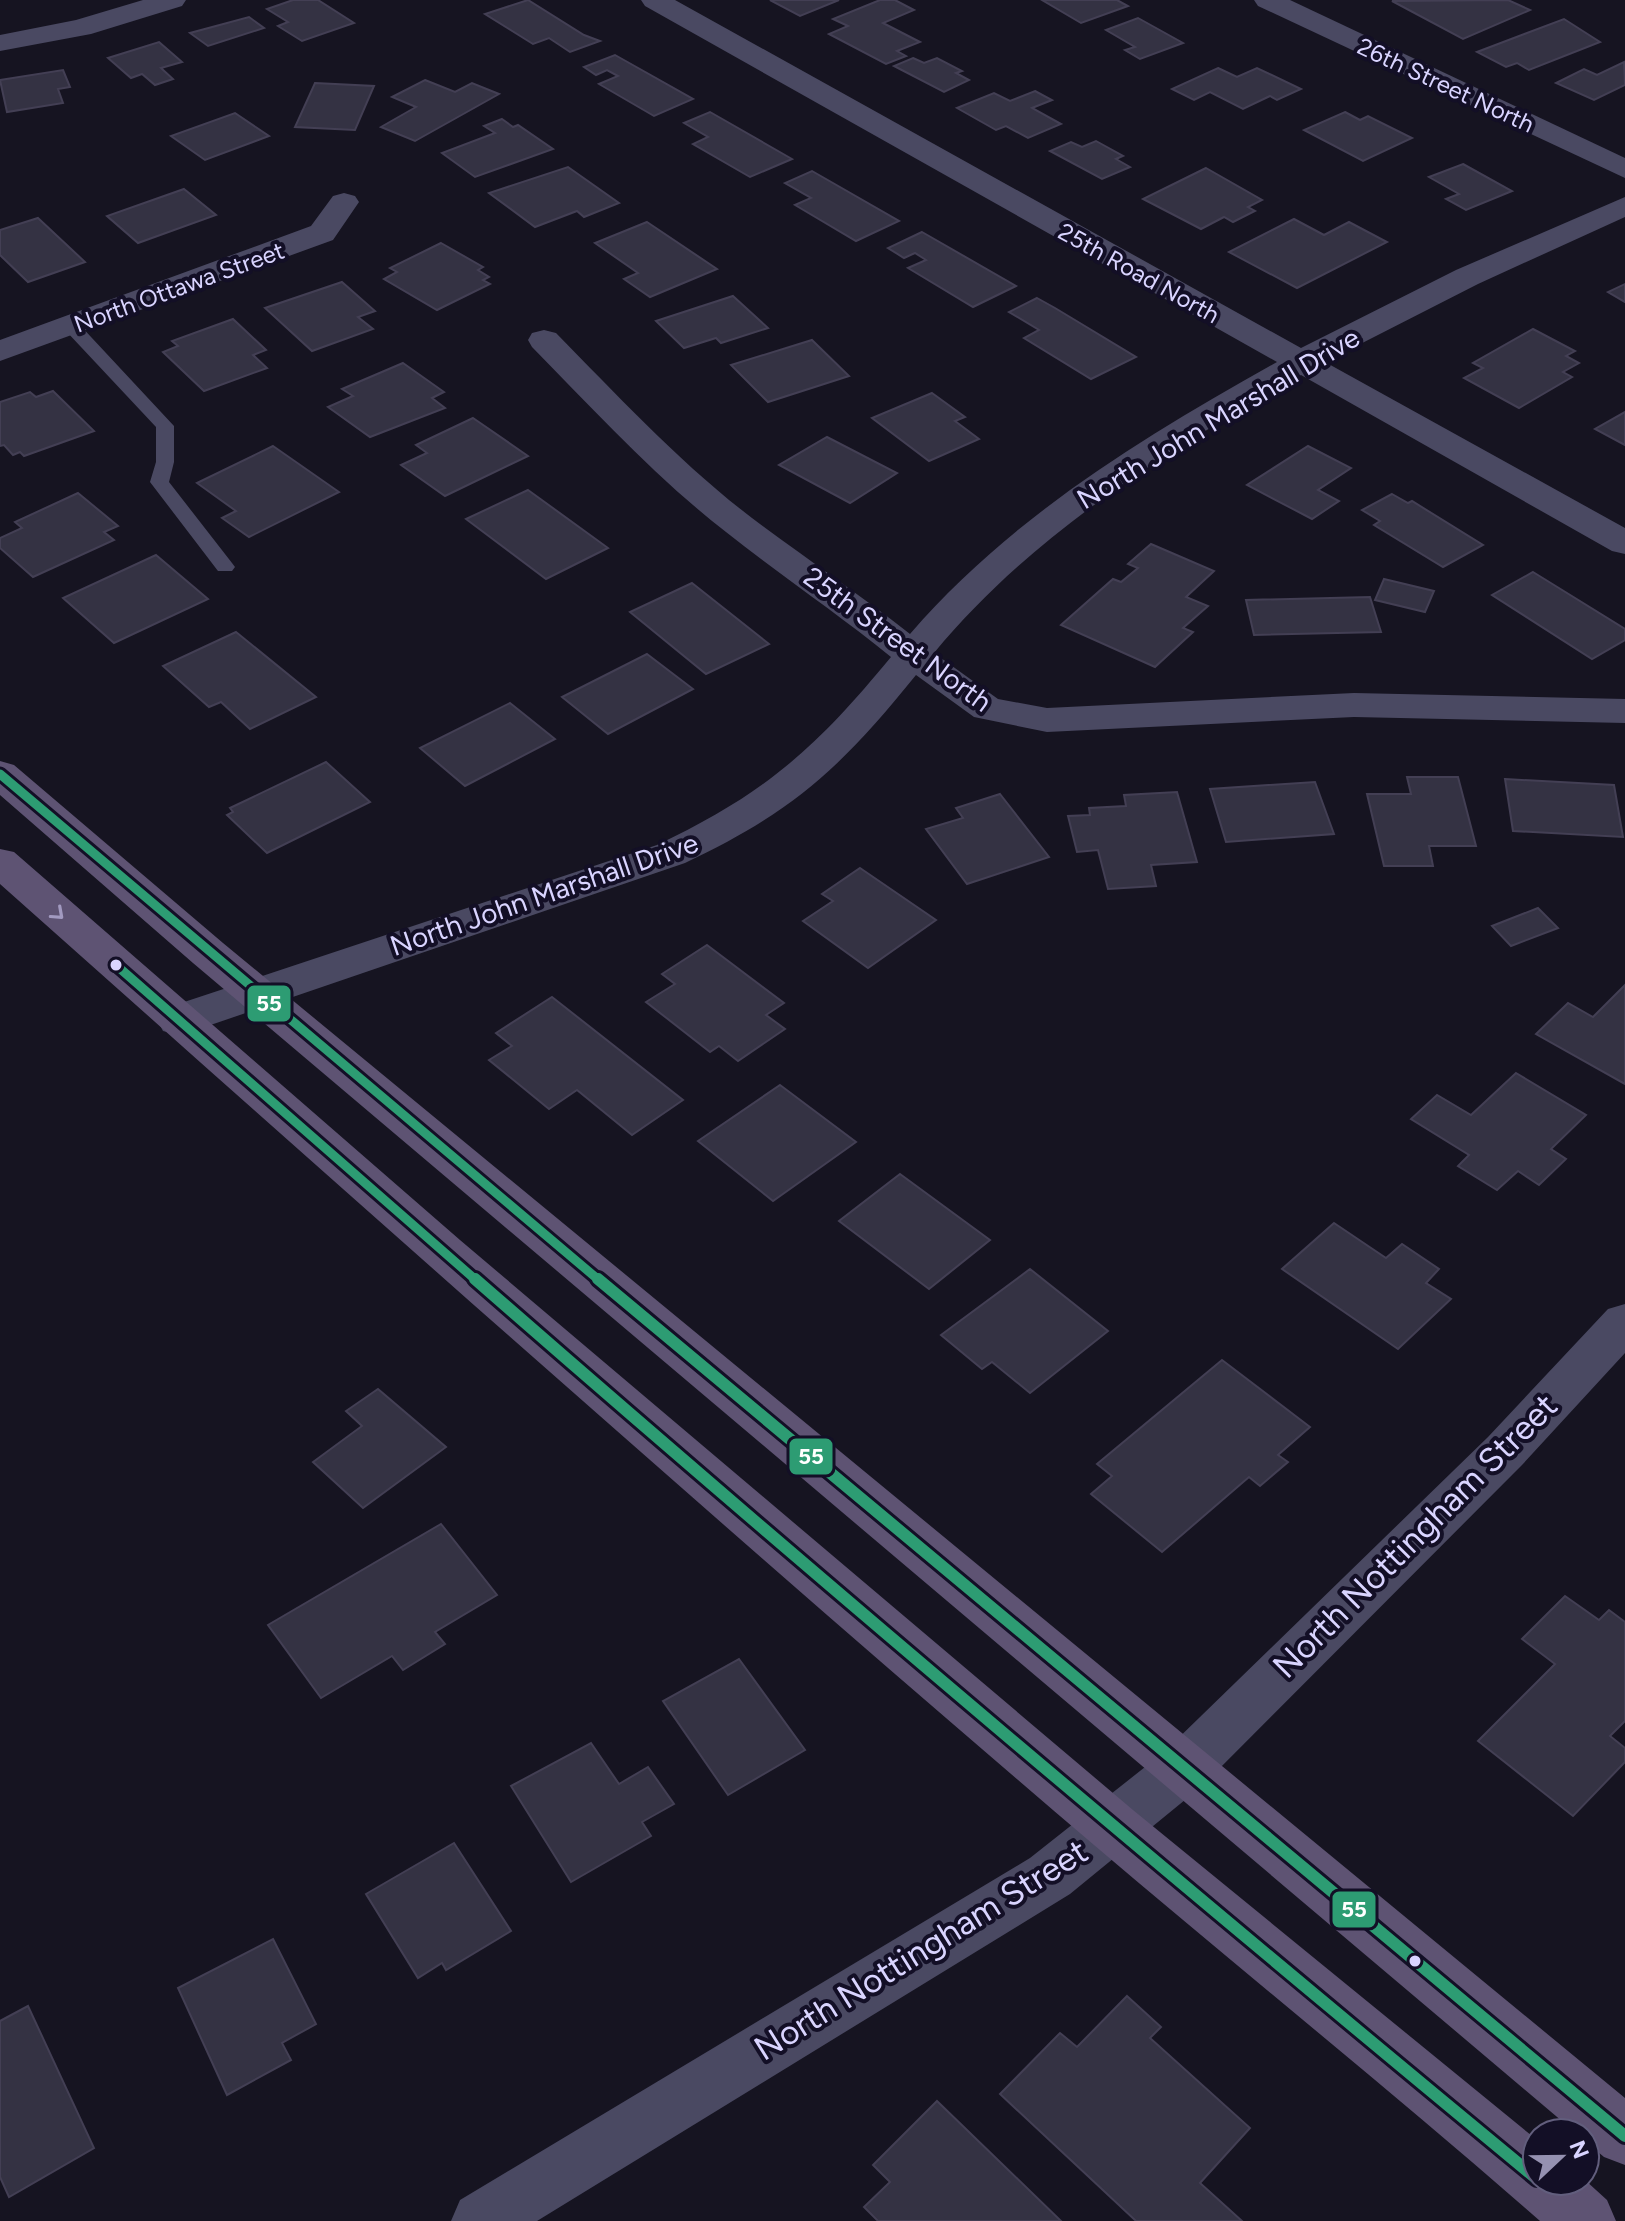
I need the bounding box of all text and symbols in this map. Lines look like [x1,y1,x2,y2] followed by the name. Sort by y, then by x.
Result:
[1353,31,1539,139] street label: 26th Street North
[1053,217,1225,329] street label: 25th Road North
[70,235,288,339] street label: North Ottawa Street
[1071,320,1365,516] street label: North John Marshall Drive
[797,559,999,719] street label: 25th Street North
[385,825,703,963] street label: North John Marshall Drive
[49,904,64,918] one-way arrow
[108,957,124,973] unlabelled marker
[246,984,292,1023] line badge: 55
[256,990,282,1017] text: 55
[1264,1385,1566,1687] street label: North Nottingham Street
[788,1437,834,1476] line badge: 55
[798,1443,824,1470] text: 55
[747,1831,1095,2069] street label: North Nottingham Street
[1331,1890,1377,1929] line badge: 55
[1341,1896,1367,1923] text: 55
[1407,1953,1423,1969] unlabelled marker
[1521,2117,1601,2197] north arrow
[1563,2137,1595,2163] text: N

